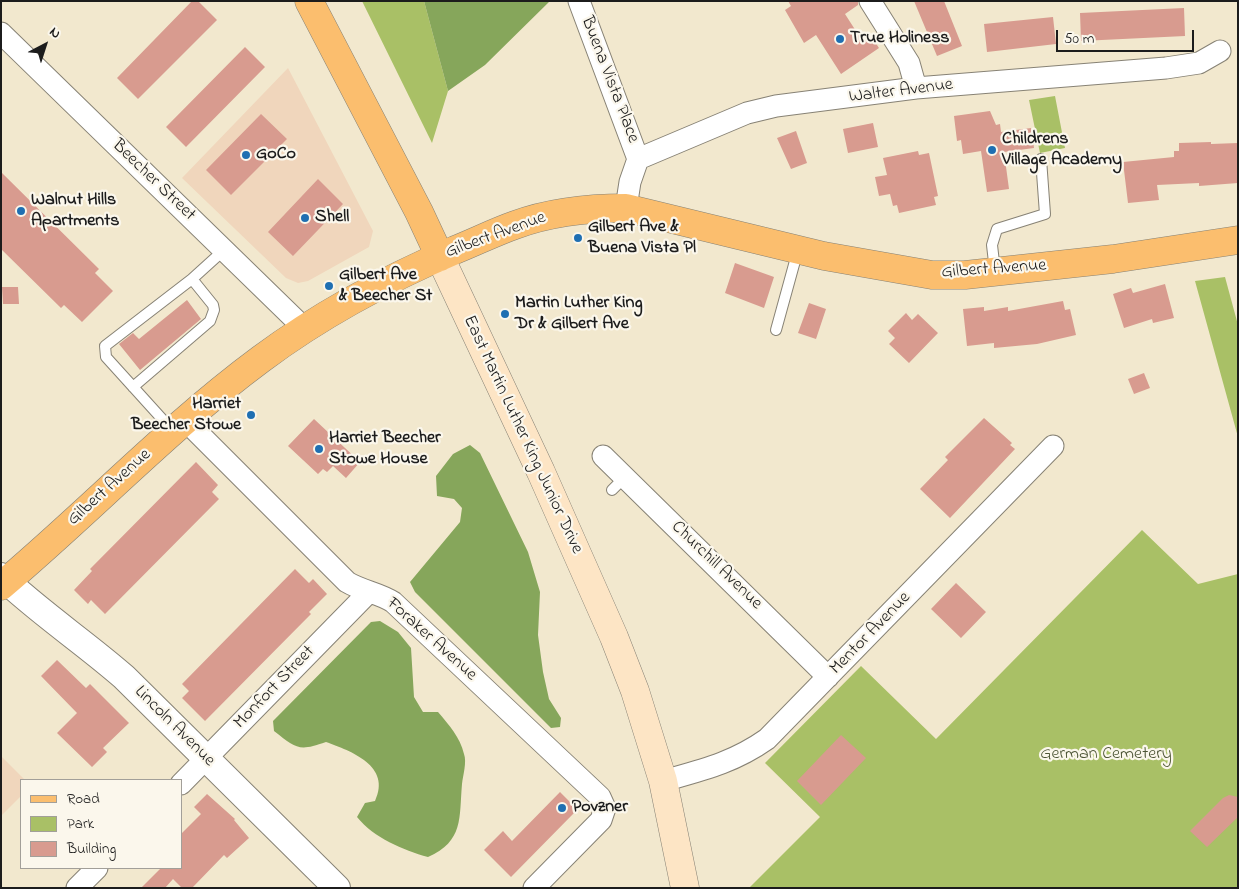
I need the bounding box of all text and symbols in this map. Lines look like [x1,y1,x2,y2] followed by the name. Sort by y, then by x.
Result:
[575,14,643,146] street label: Buena Vista Place
[20,20,70,70] north arrow
[1059,20,1196,52] scale bar
[45,22,65,44] text: N
[850,28,950,50] place label: True Holiness
[1064,28,1094,50] text: 50 m
[834,33,846,45] marker: True Holiness
[848,75,954,109] street label: Walter Avenue
[1002,129,1122,172] place label: Childrens Village Academy
[107,136,199,226] street label: Beecher Street
[256,144,296,166] place label: GoCo
[986,144,998,156] marker: Childrens Village Academy
[240,149,252,161] marker: GoCo
[31,190,119,232] place label: Walnut Hills Apartments
[15,205,27,217] marker: Walnut Hills Apartments
[315,207,349,229] place label: Shell
[443,208,549,264] street label: Gilbert Avenue
[299,212,311,224] marker: Shell
[588,217,696,260] place label: Gilbert Ave & Buena Vista Pl
[572,232,584,244] marker: Gilbert Ave & Buena Vista Pl
[941,256,1047,284] street label: Gilbert Avenue
[339,265,432,308] place label: Gilbert Ave & Beecher St
[323,280,335,292] marker: Gilbert Ave & Beecher St
[515,293,642,336] place label: Martin Luther King Dr & Gilbert Ave
[499,308,511,320] marker: Martin Luther King Dr & Gilbert Ave
[457,312,587,558] street label: East Martin Luther King Junior Drive
[131,394,241,436] place label: Harriet Beecher Stowe
[245,409,257,421] marker: Harriet Beecher Stowe
[329,428,441,470] place label: Harriet Beecher Stowe House
[313,443,325,455] marker: Harriet Beecher Stowe House
[64,445,156,531] street label: Gilbert Avenue
[666,517,766,615] street label: Churchill Avenue
[826,588,916,680] street label: Mentor Avenue
[381,594,481,686] street label: Foraker Avenue
[230,642,320,734] street label: Monfort Street
[129,682,219,772] street label: Lincoln Avenue
[1040,744,1172,766] park label: German Cemetery
[20,779,182,869] legend
[67,788,100,810] text: Road
[572,797,628,819] place label: Povzner
[556,802,568,814] marker: Povzner
[67,813,94,835] text: Park
[67,838,116,860] text: Building

